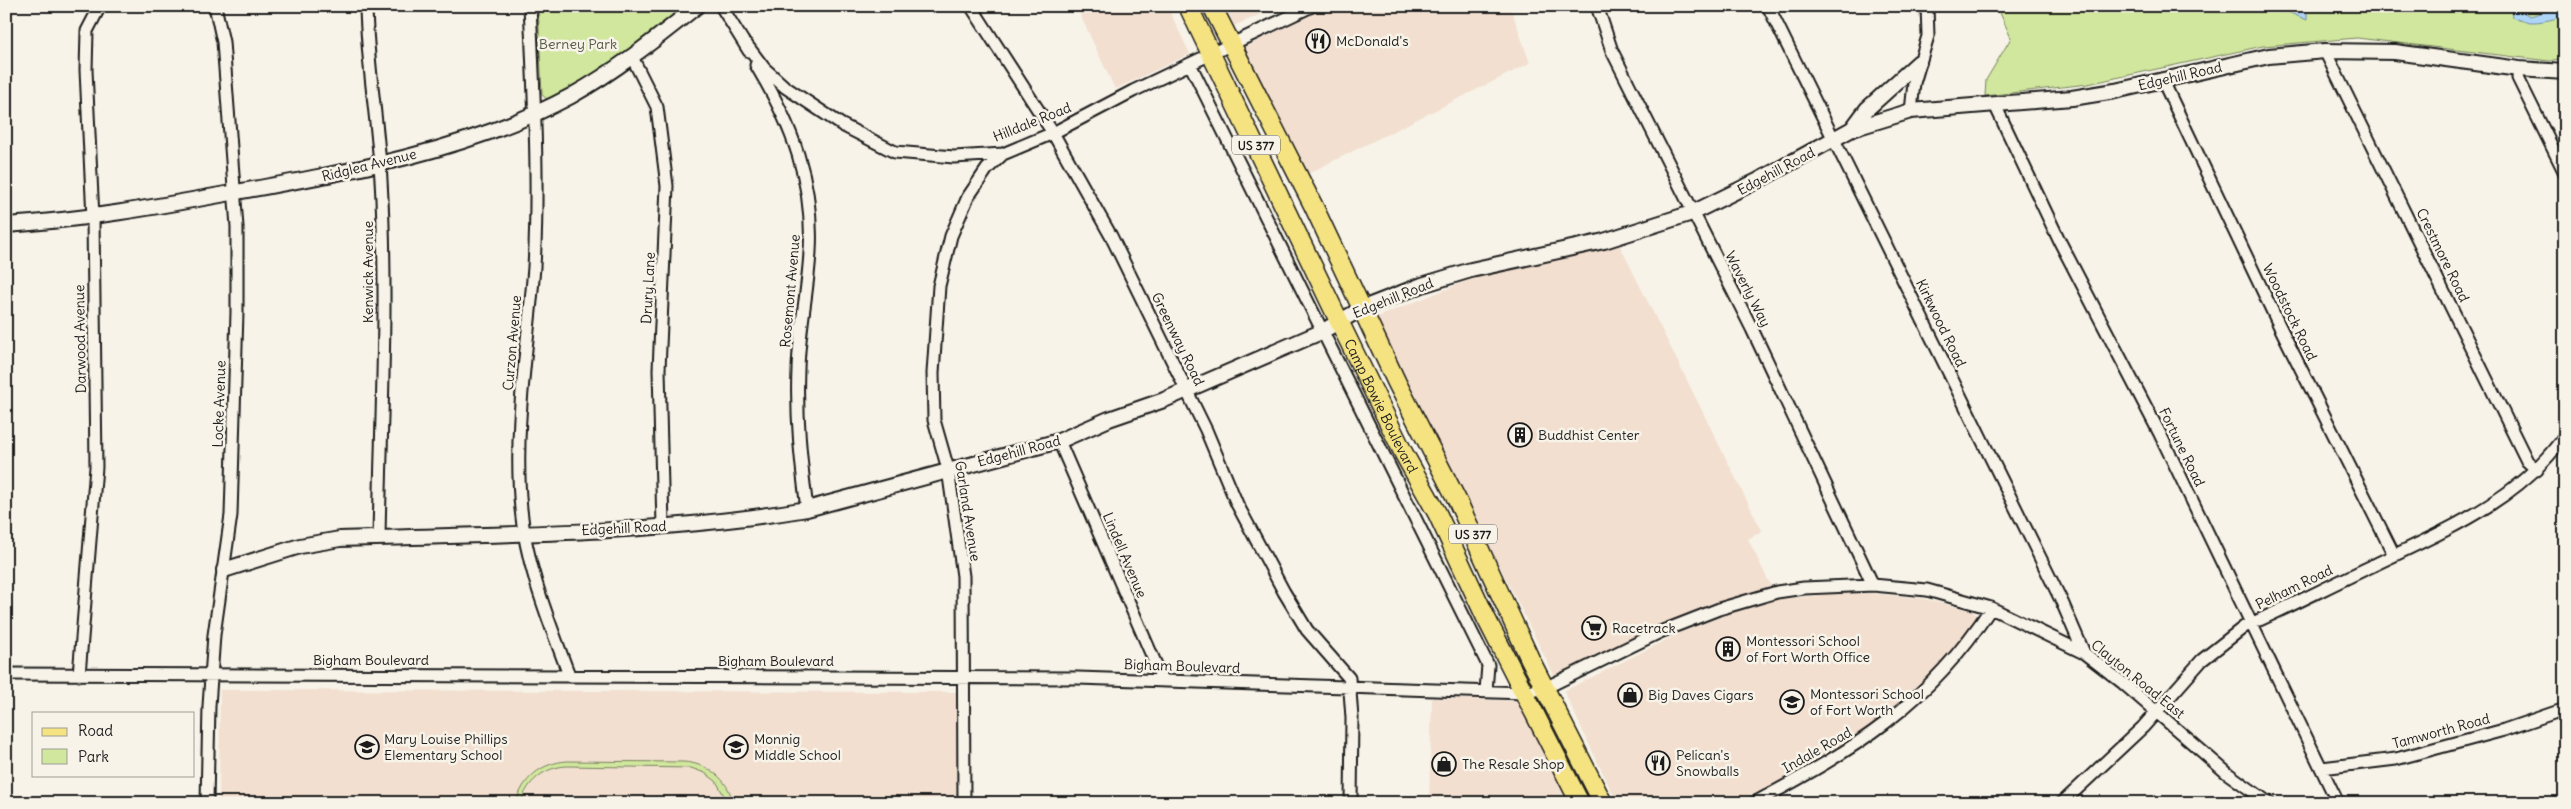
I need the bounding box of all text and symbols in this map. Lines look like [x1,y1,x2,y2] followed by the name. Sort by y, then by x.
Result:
[1305,28,1331,54] restaurant icon: McDonald's
[1336,32,1409,50] place label: McDonald's
[539,35,617,53] park label: Berney Park
[2136,58,2224,94] street label: Edgehill Road
[990,98,1074,146] street label: Hilldale Road
[1232,136,1280,154] road number: US 377
[1734,143,1818,199] street label: Edgehill Road
[320,145,418,185] street label: Ridglea Avenue
[2413,205,2473,305] street label: Crestmore Road
[359,221,377,323] street label: Kenwick Avenue
[776,234,804,348] street label: Rosemont Avenue
[1721,248,1775,330] street label: Waverly Way
[637,252,659,324] street label: Drury Lane
[2259,261,2321,363] street label: Woodstock Road
[1350,274,1436,322] street label: Edgehill Road
[1912,276,1970,370] street label: Kirkwood Road
[70,284,90,394] street label: Darwood Avenue
[1148,289,1208,389] street label: Greenway Road
[499,295,525,391] street label: Curzon Avenue
[1340,336,1422,476] street label: Camp Bowie Boulevard
[208,360,230,448] street label: Locke Avenue
[2155,405,2209,489] street label: Fortune Road
[1507,422,1533,448] building icon: Buddhist Center
[1538,426,1640,444] place label: Buddhist Center
[975,431,1063,471] street label: Edgehill Road
[951,459,985,563] street label: Garland Avenue
[1099,510,1151,600] street label: Lindell Avenue
[581,517,667,539] street label: Edgehill Road
[1449,524,1497,544] road number: US 377
[2253,561,2335,613] street label: Pelham Road
[1581,615,1607,641] supermarket icon: Racetrack
[1612,619,1676,637] place label: Racetrack
[1746,632,1870,666] place label: Montessori School of Fort Worth Office
[1715,636,1741,662] building icon: Montessori School of Fort Worth Office
[2087,636,2189,723] street label: Clayton Road East
[313,651,429,669] street label: Bigham Boulevard
[718,652,834,670] street label: Bigham Boulevard
[1124,655,1240,677] street label: Bigham Boulevard
[1617,682,1643,708] shop icon: Big Daves Cigars
[1810,685,1924,719] place label: Montessori School of Fort Worth
[1648,686,1754,704] place label: Big Daves Cigars
[1779,689,1805,715] school or university icon: Montessori School of Fort Worth
[2390,709,2492,753] street label: Tamworth Road
[32,712,195,776] legend
[78,721,113,740] text: Road
[1779,723,1855,777] street label: Indale Road
[384,730,508,764] place label: Mary Louise Phillips Elementary School
[754,730,841,764] place label: Monnig Middle School
[354,734,380,760] school or university icon: Mary Louise Phillips Elementary School
[723,734,749,760] school or university icon: Monnig Middle School
[1676,746,1739,780] place label: Pelican's Snowballs
[78,747,109,766] text: Park
[1645,750,1671,776] restaurant icon: Pelican's Snowballs
[1431,751,1457,777] shop icon: The Resale Shop
[1462,755,1565,773] place label: The Resale Shop

